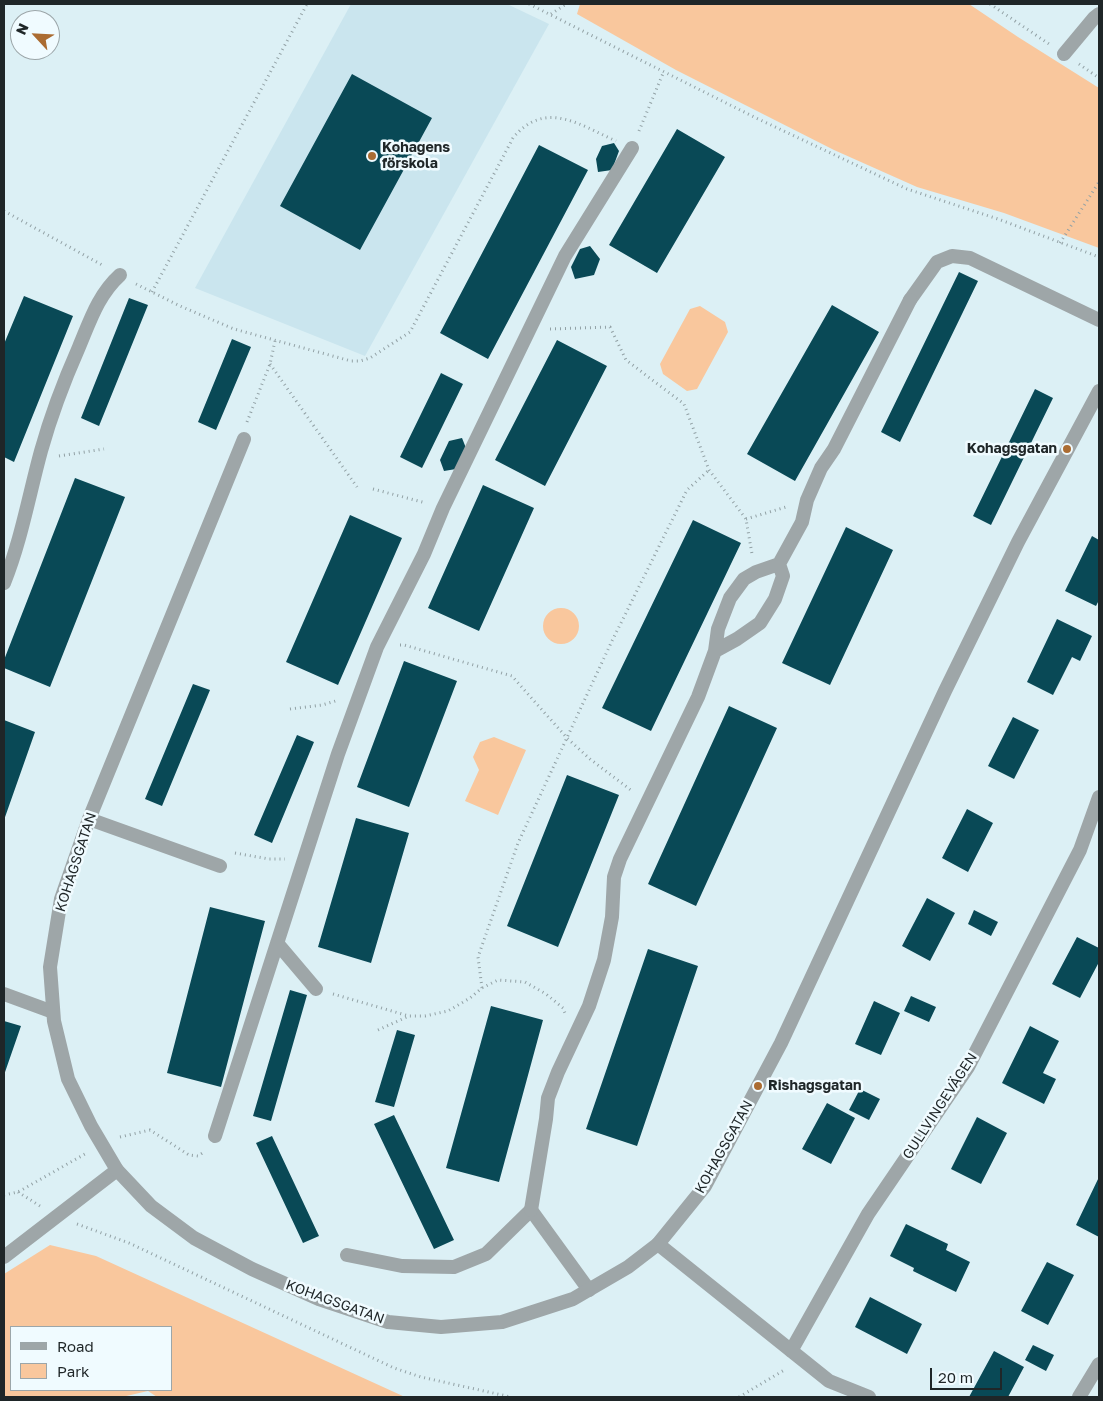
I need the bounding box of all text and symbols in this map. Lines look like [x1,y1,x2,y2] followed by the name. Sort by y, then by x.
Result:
[10,10,60,60] north arrow
[12,20,32,37] text: N
[382,140,450,172] place label: Kohagens förskola
[366,150,378,162] marker: Kohagens förskola
[967,441,1057,457] place label: Kohagsgatan
[1061,443,1073,455] marker: Kohagsgatan
[52,810,100,914] street label: KOHAGSGATAN
[899,1049,981,1163] street label: GULLVINGEVÄGEN
[768,1078,861,1094] place label: Rishagsgatan
[752,1080,764,1092] marker: Rishagsgatan
[692,1098,756,1196] street label: KOHAGSGATAN
[283,1276,387,1328] street label: KOHAGSGATAN
[10,1326,172,1391] legend
[57,1337,94,1355] text: Road
[933,1358,1006,1390] scale bar
[57,1362,89,1380] text: Park
[938,1368,973,1386] text: 20 m

